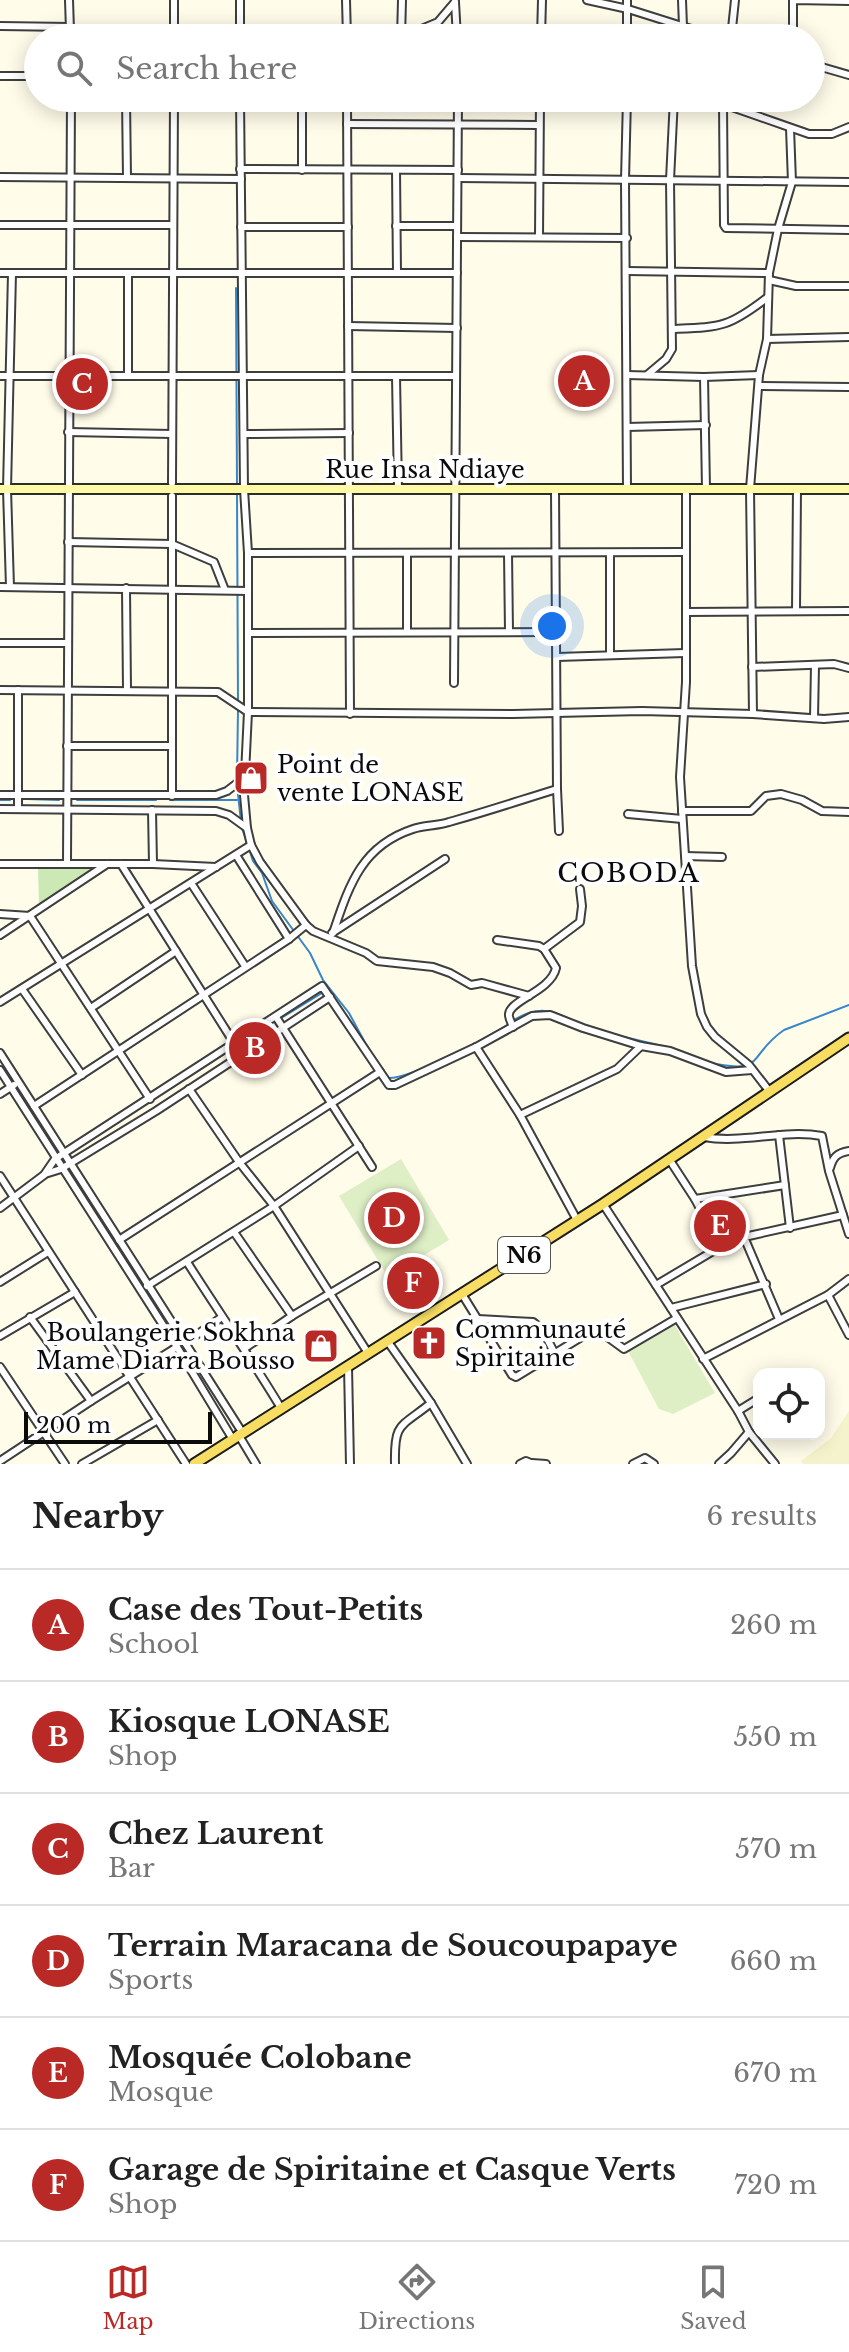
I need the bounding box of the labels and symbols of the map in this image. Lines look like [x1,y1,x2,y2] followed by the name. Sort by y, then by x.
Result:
[558,351,610,411] pin: A
[56,354,108,414] pin: C
[325,455,525,484] street label: Rue Insa Ndiaye
[532,606,572,646] your location
[277,750,464,807] place label: Point de vente LONASE
[232,759,270,797] shop icon: Point de vente LONASE
[557,857,701,889] district label: COBODA
[229,1018,281,1078] pin: B
[368,1188,420,1248] pin: D
[694,1196,746,1256] pin: E
[498,1237,550,1273] road number: N6
[387,1253,439,1313] pin: F
[455,1315,626,1372] place label: Communauté Spiritaine
[36,1318,296,1375] place label: Boulangerie Sokhna Mame Diarra Bousso
[410,1324,448,1362] church icon: Communauté Spiritaine
[302,1327,340,1365] shop icon: Boulangerie Sokhna Mame Diarra Bousso
[24,1408,212,1444] scale bar

